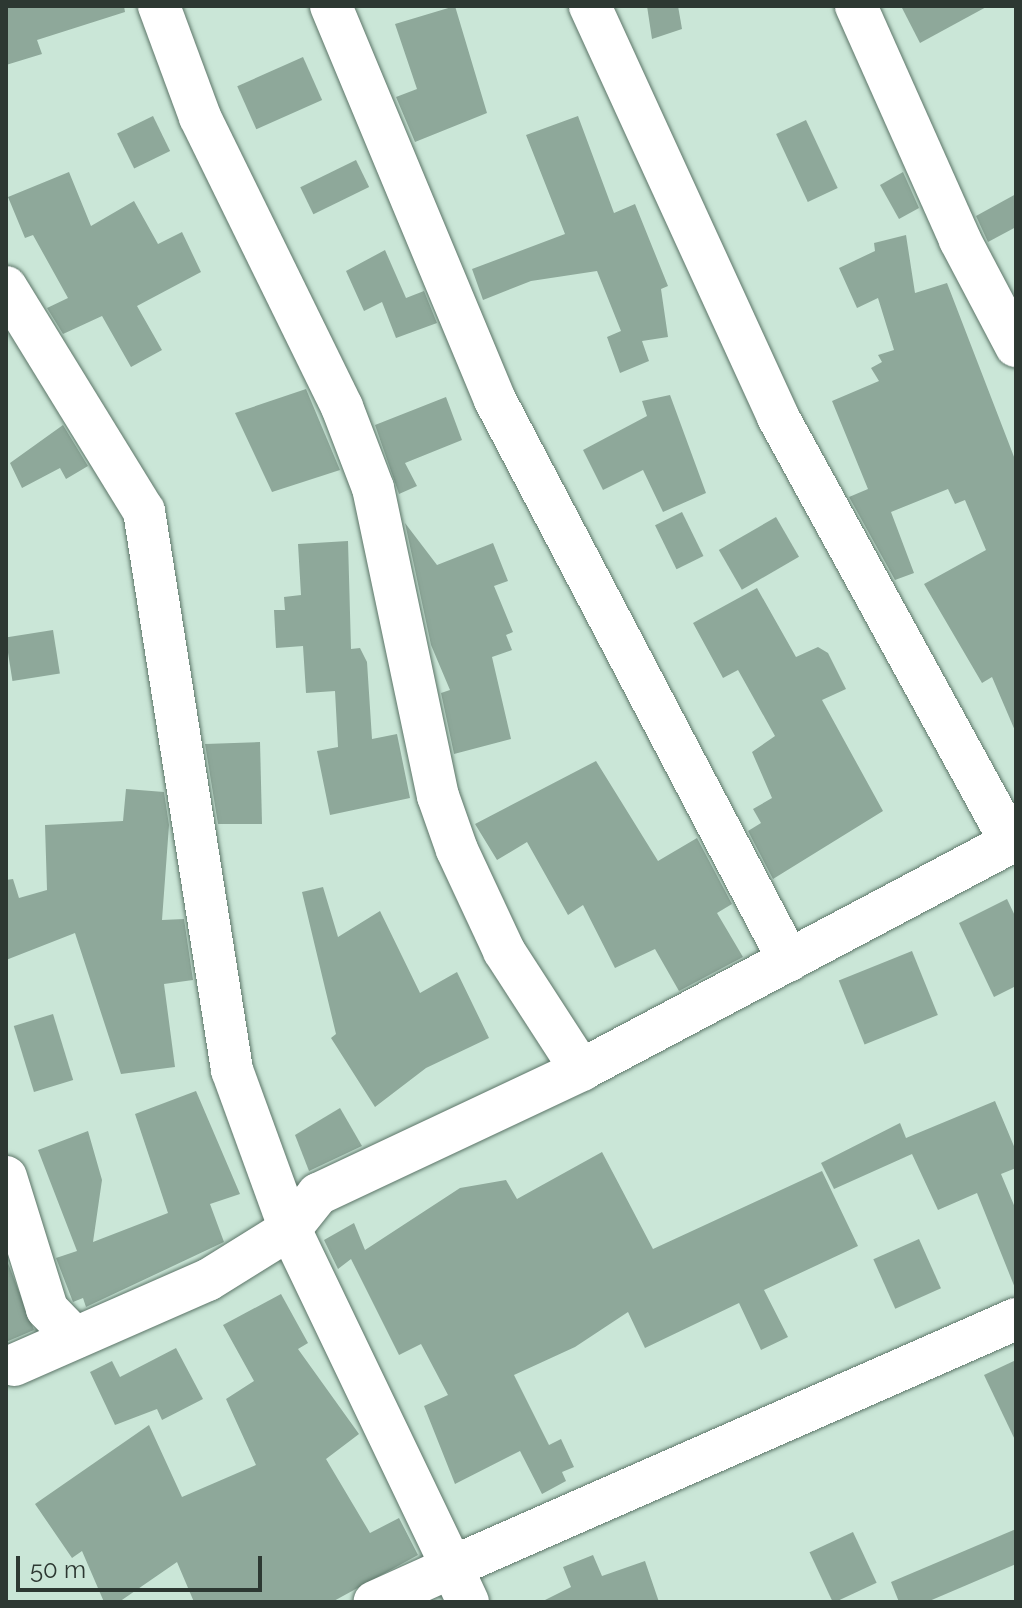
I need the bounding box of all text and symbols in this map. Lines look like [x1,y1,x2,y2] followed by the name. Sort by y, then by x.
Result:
[20,1540,266,1590] scale bar
[30,1555,86,1584] text: 50 m

